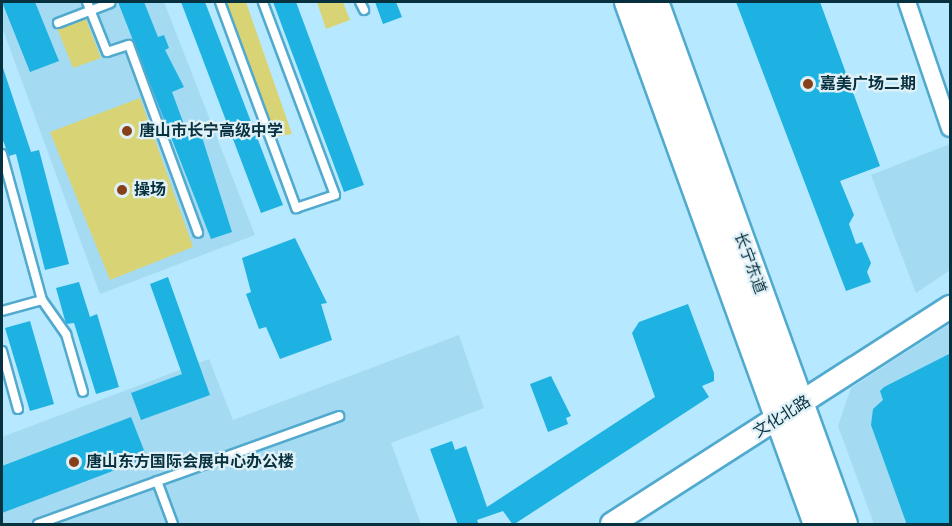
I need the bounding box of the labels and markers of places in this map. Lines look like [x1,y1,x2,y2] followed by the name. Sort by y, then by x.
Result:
[820,74,916,94] place label: 嘉美广场二期
[801,77,815,91] marker: 嘉美广场二期
[139,121,283,141] place label: 唐山市长宁高级中学
[120,124,134,138] marker: 唐山市长宁高级中学
[134,180,166,200] place label: 操场
[115,183,129,197] marker: 操场
[86,452,294,472] place label: 唐山东方国际会展中心办公楼
[67,455,81,469] marker: 唐山东方国际会展中心办公楼

